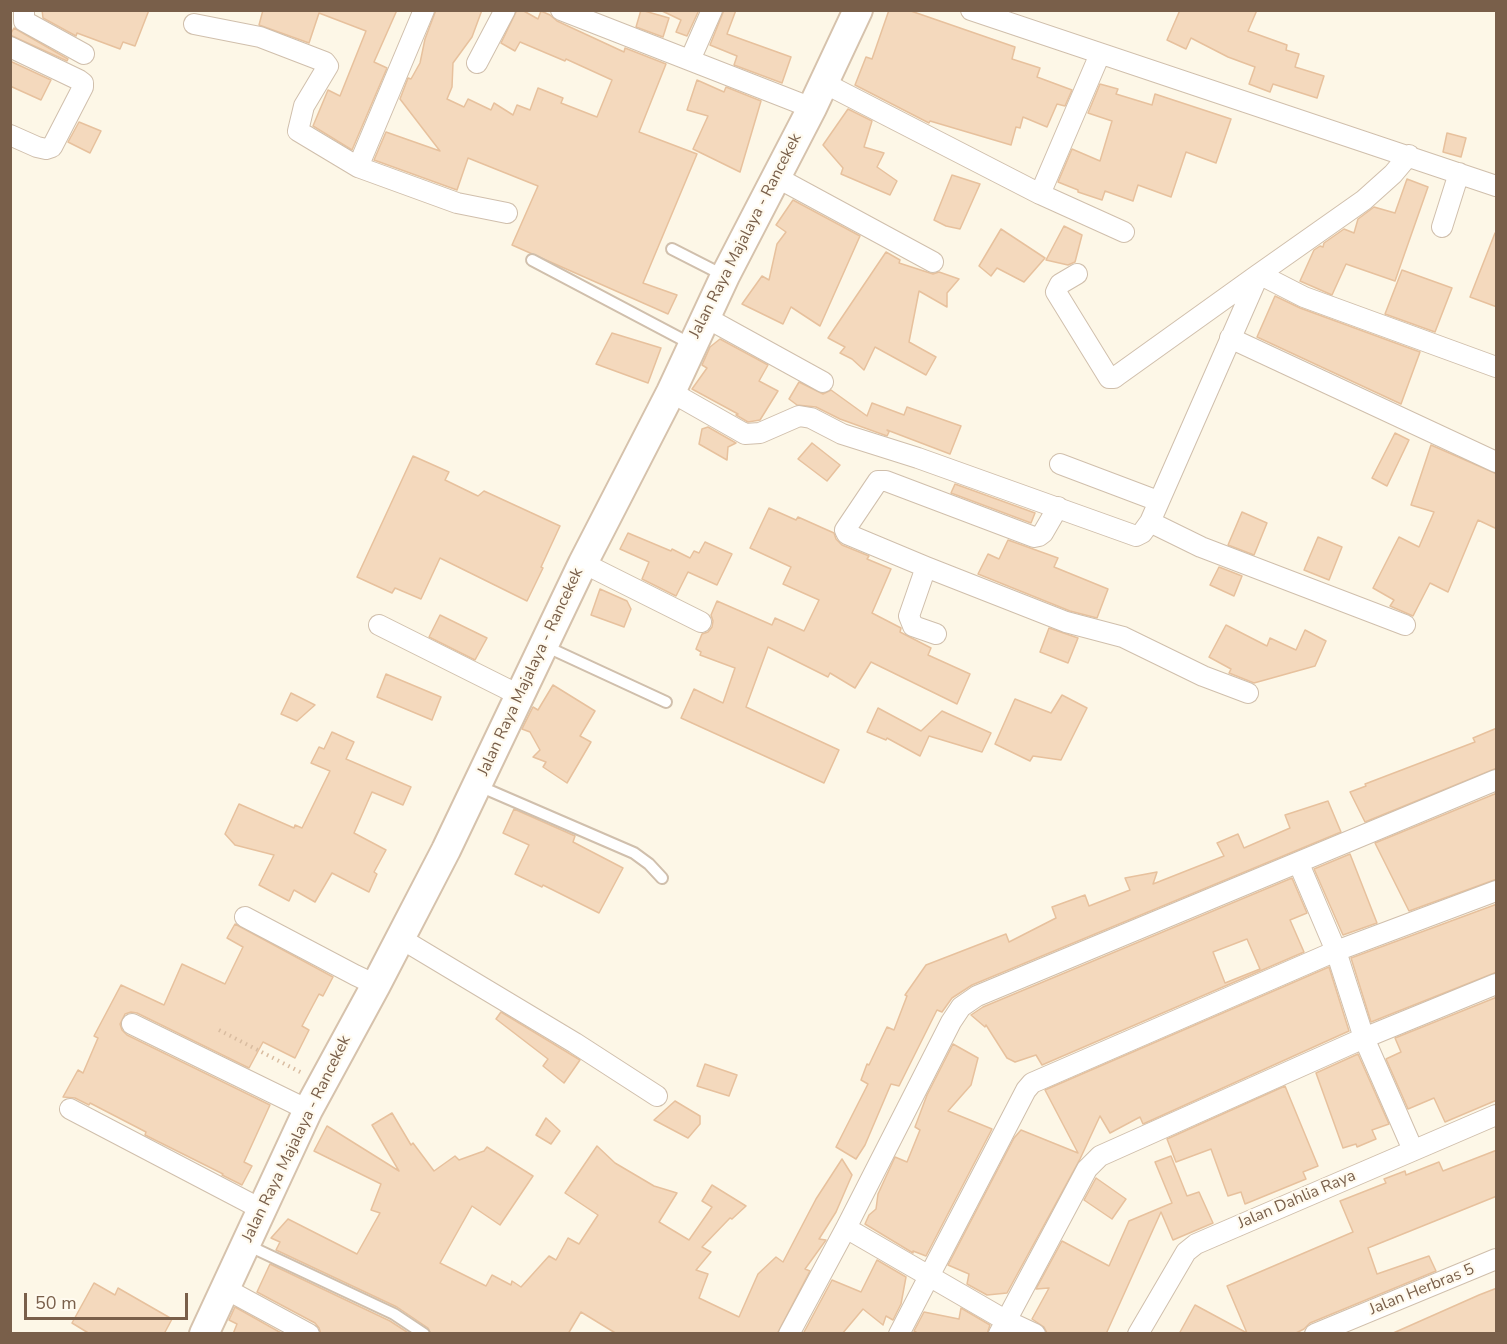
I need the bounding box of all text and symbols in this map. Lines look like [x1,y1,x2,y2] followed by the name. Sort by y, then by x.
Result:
[686,130,806,342] street label: Jalan Raya Majalaya - Rancekek
[474,565,588,779] street label: Jalan Raya Majalaya - Rancekek
[239,1033,355,1245] street label: Jalan Raya Majalaya - Rancekek
[1235,1167,1359,1233] street label: Jalan Dahlia Raya
[1367,1260,1477,1320] street label: Jalan Herbras 5
[27,1281,190,1319] scale bar
[35,1291,77,1315] text: 50 m

